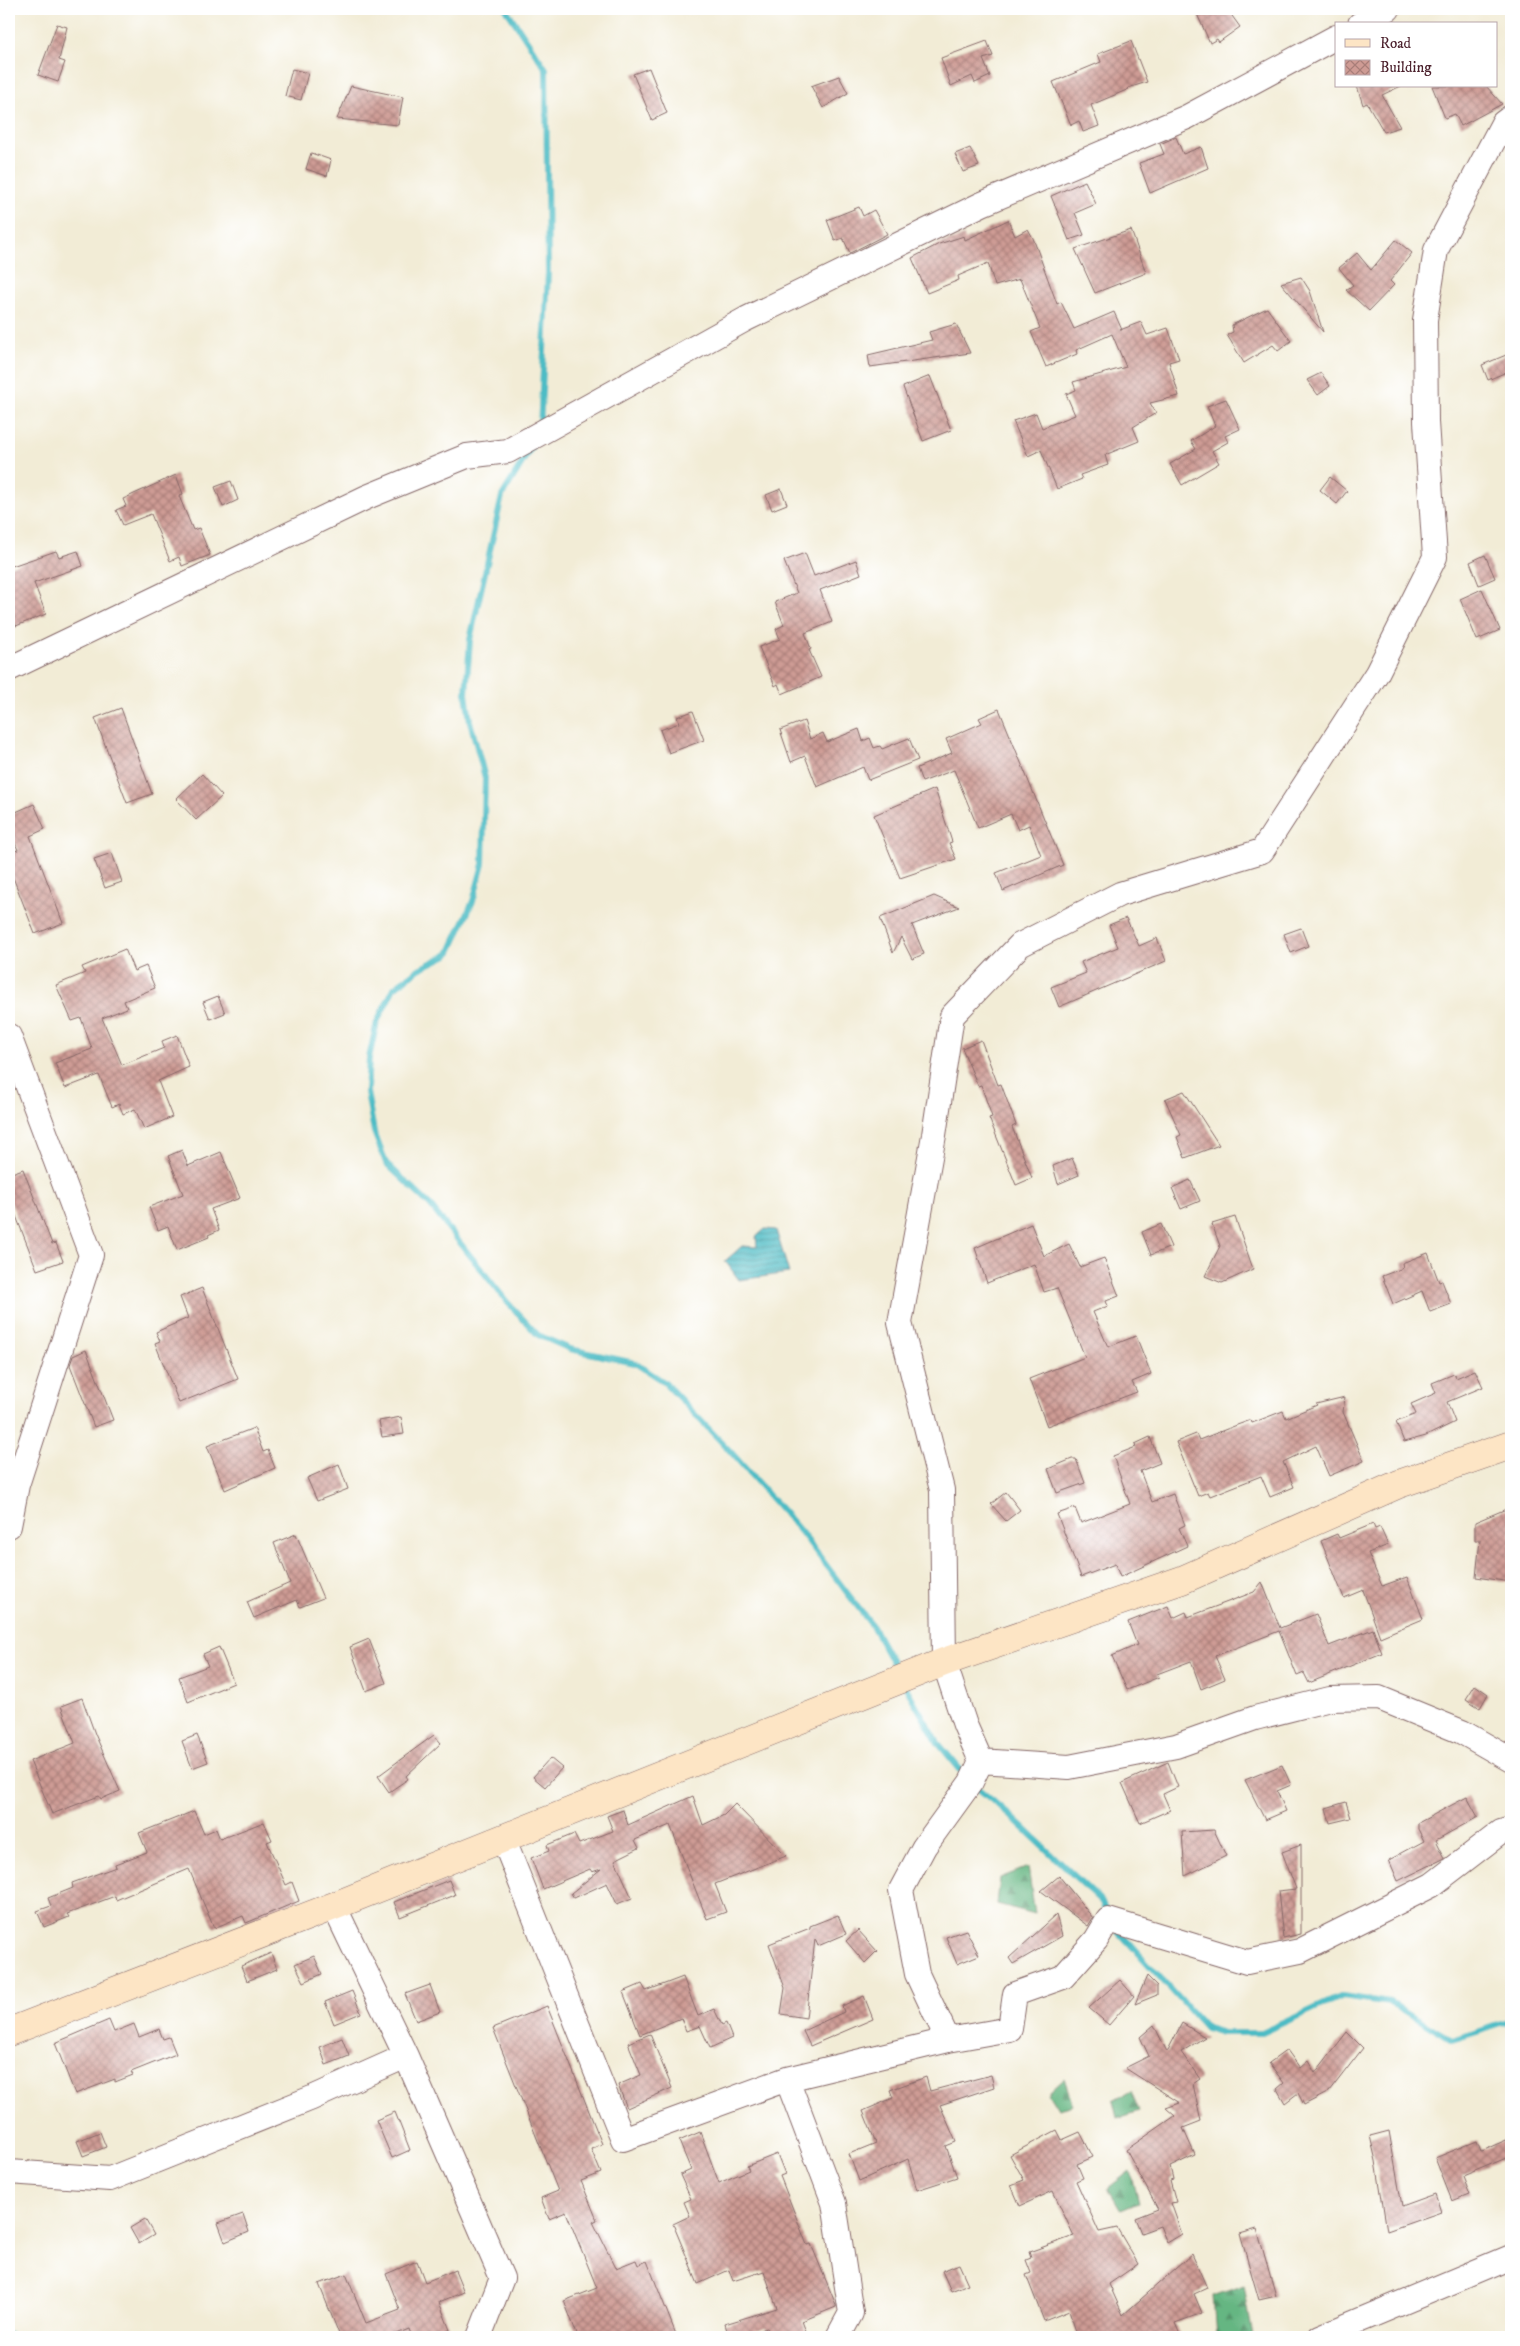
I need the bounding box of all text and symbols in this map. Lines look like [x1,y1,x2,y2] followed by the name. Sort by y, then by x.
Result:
[1335,22,1498,88] legend
[1380,34,1412,53] text: Road
[1380,58,1432,77] text: Building

